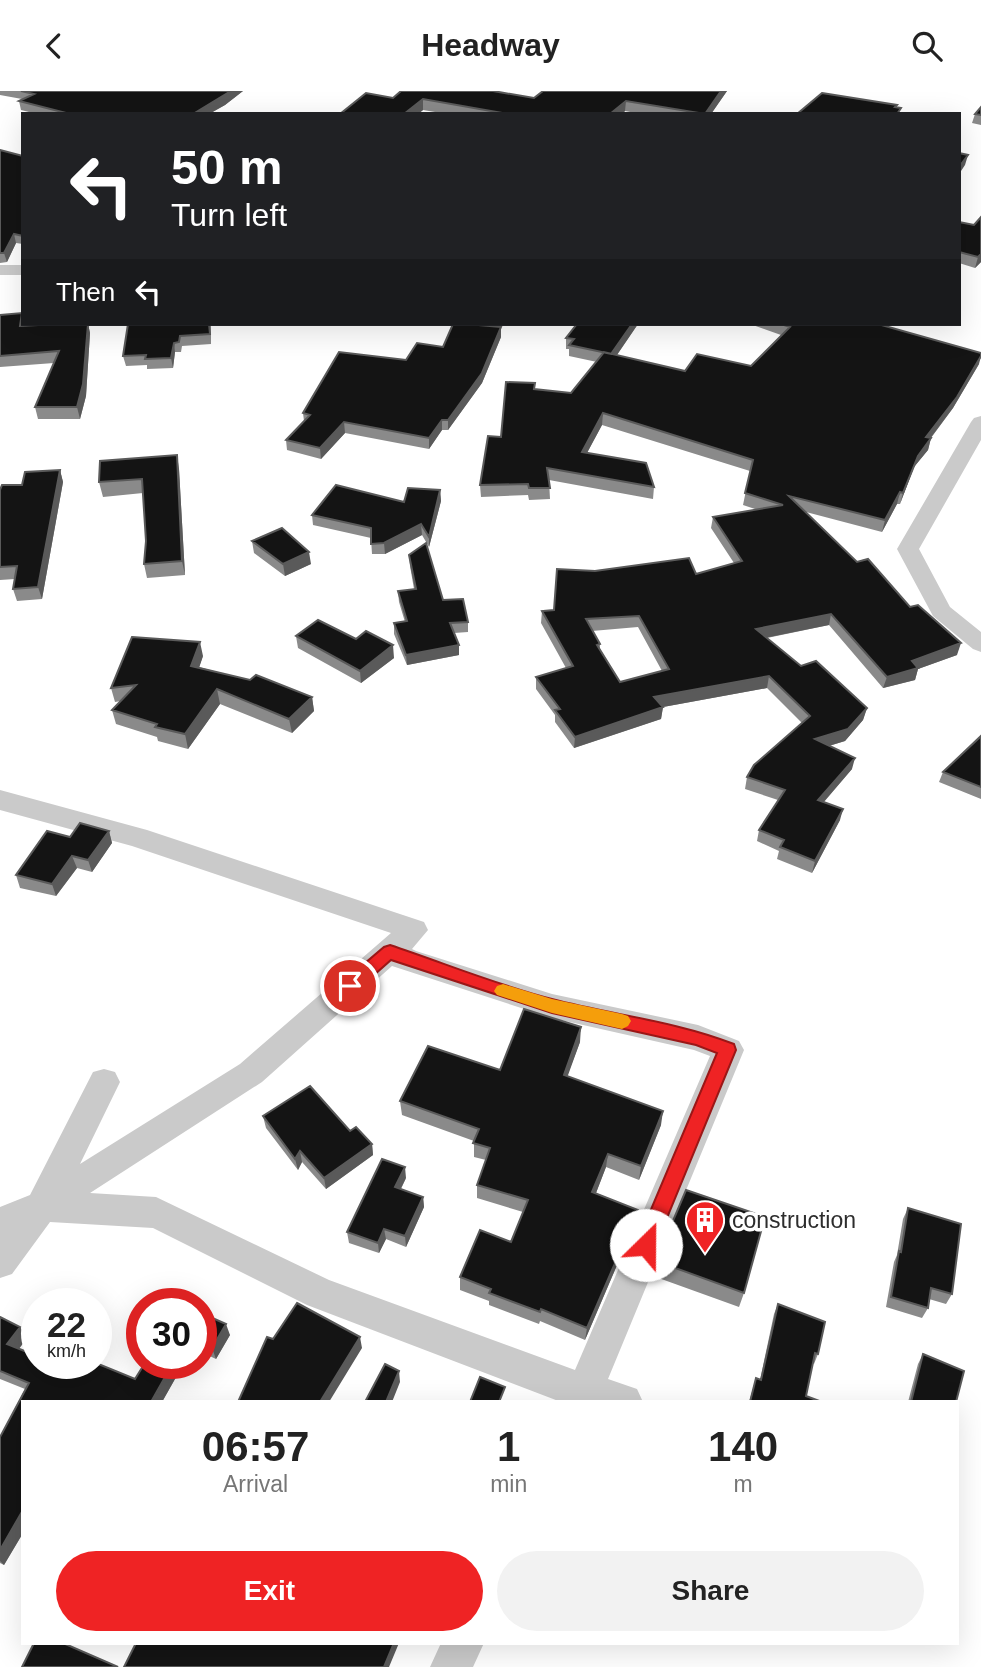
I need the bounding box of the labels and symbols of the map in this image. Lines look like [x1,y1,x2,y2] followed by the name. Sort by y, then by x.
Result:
[320,956,380,1016] pin
[684,1199,726,1254] building icon: construction
[732,1207,856,1233] place label: construction
[609,1208,683,1282] position arrow
[126,1288,217,1379] speed limit sign: 30

